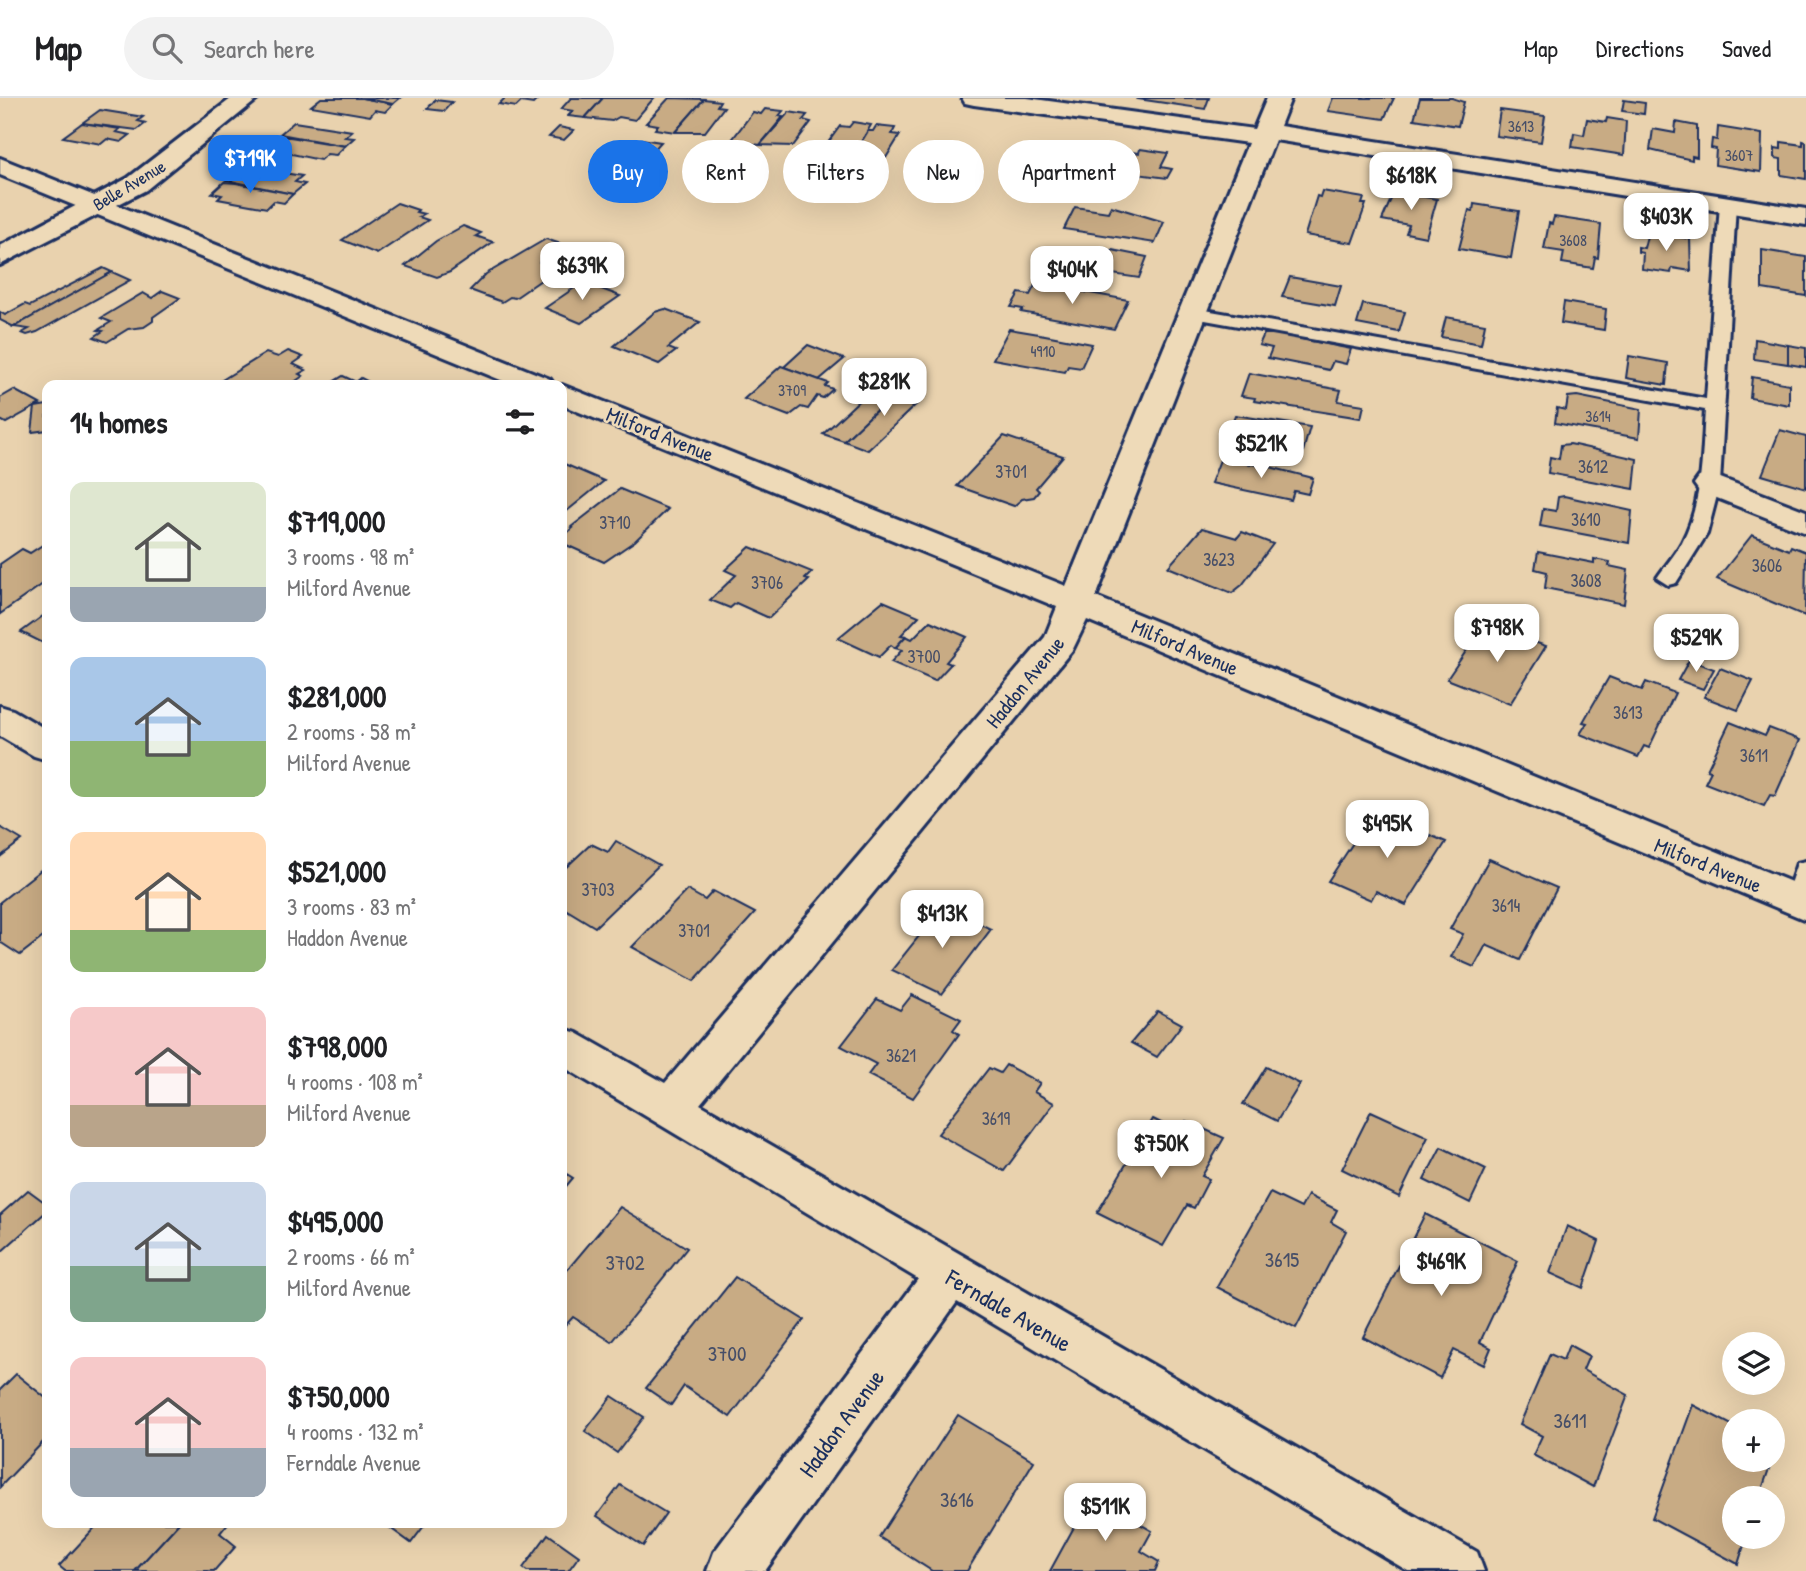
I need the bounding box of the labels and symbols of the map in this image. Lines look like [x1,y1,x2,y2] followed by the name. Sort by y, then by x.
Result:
[1508,115,1534,137] house number: 3613
[201,136,299,195] pin: $719K
[1725,144,1753,166] house number: 3607
[1362,152,1460,212] pin: $618K
[88,153,170,217] street label: Belle Avenue
[1617,194,1715,253] pin: $403K
[1559,229,1587,251] house number: 3608
[533,242,631,302] pin: $639K
[1023,246,1121,306] pin: $404K
[1031,340,1055,362] house number: 4910
[835,358,933,418] pin: $281K
[778,379,806,401] house number: 3709
[602,399,718,469] street label: Milford Avenue
[1585,405,1611,427] house number: 3614
[1212,420,1310,480] pin: $521K
[1578,454,1609,479] house number: 3612
[995,459,1027,484] house number: 3701
[1571,507,1601,532] house number: 3610
[599,510,631,535] house number: 3710
[1203,547,1235,572] house number: 3623
[1752,553,1782,578] house number: 3606
[1570,568,1602,593] house number: 3608
[751,570,783,595] house number: 3706
[1448,604,1546,664] pin: $798K
[1127,612,1243,682] street label: Milford Avenue
[1647,614,1745,674] pin: $529K
[979,630,1071,734] street label: Haddon Avenue
[907,644,941,669] house number: 3700
[1613,700,1643,725] house number: 3613
[1740,743,1768,768] house number: 3611
[1338,800,1436,860] pin: $495K
[1650,830,1766,900] street label: Milford Avenue
[581,877,615,902] house number: 3703
[893,890,991,950] pin: $413K
[1492,893,1521,918] house number: 3614
[678,918,710,943] house number: 3701
[886,1043,916,1068] house number: 3621
[982,1106,1011,1131] house number: 3619
[1112,1121,1210,1180] pin: $750K
[1392,1238,1490,1298] pin: $469K
[1265,1245,1299,1274] house number: 3615
[605,1248,645,1277] house number: 3702
[940,1261,1078,1359] street label: Ferndale Avenue
[708,1339,746,1368] house number: 3700
[791,1362,891,1483] street label: Haddon Avenue
[1553,1406,1587,1435] house number: 3611
[1056,1484,1154,1543] pin: $511K
[940,1485,974,1514] house number: 3616

